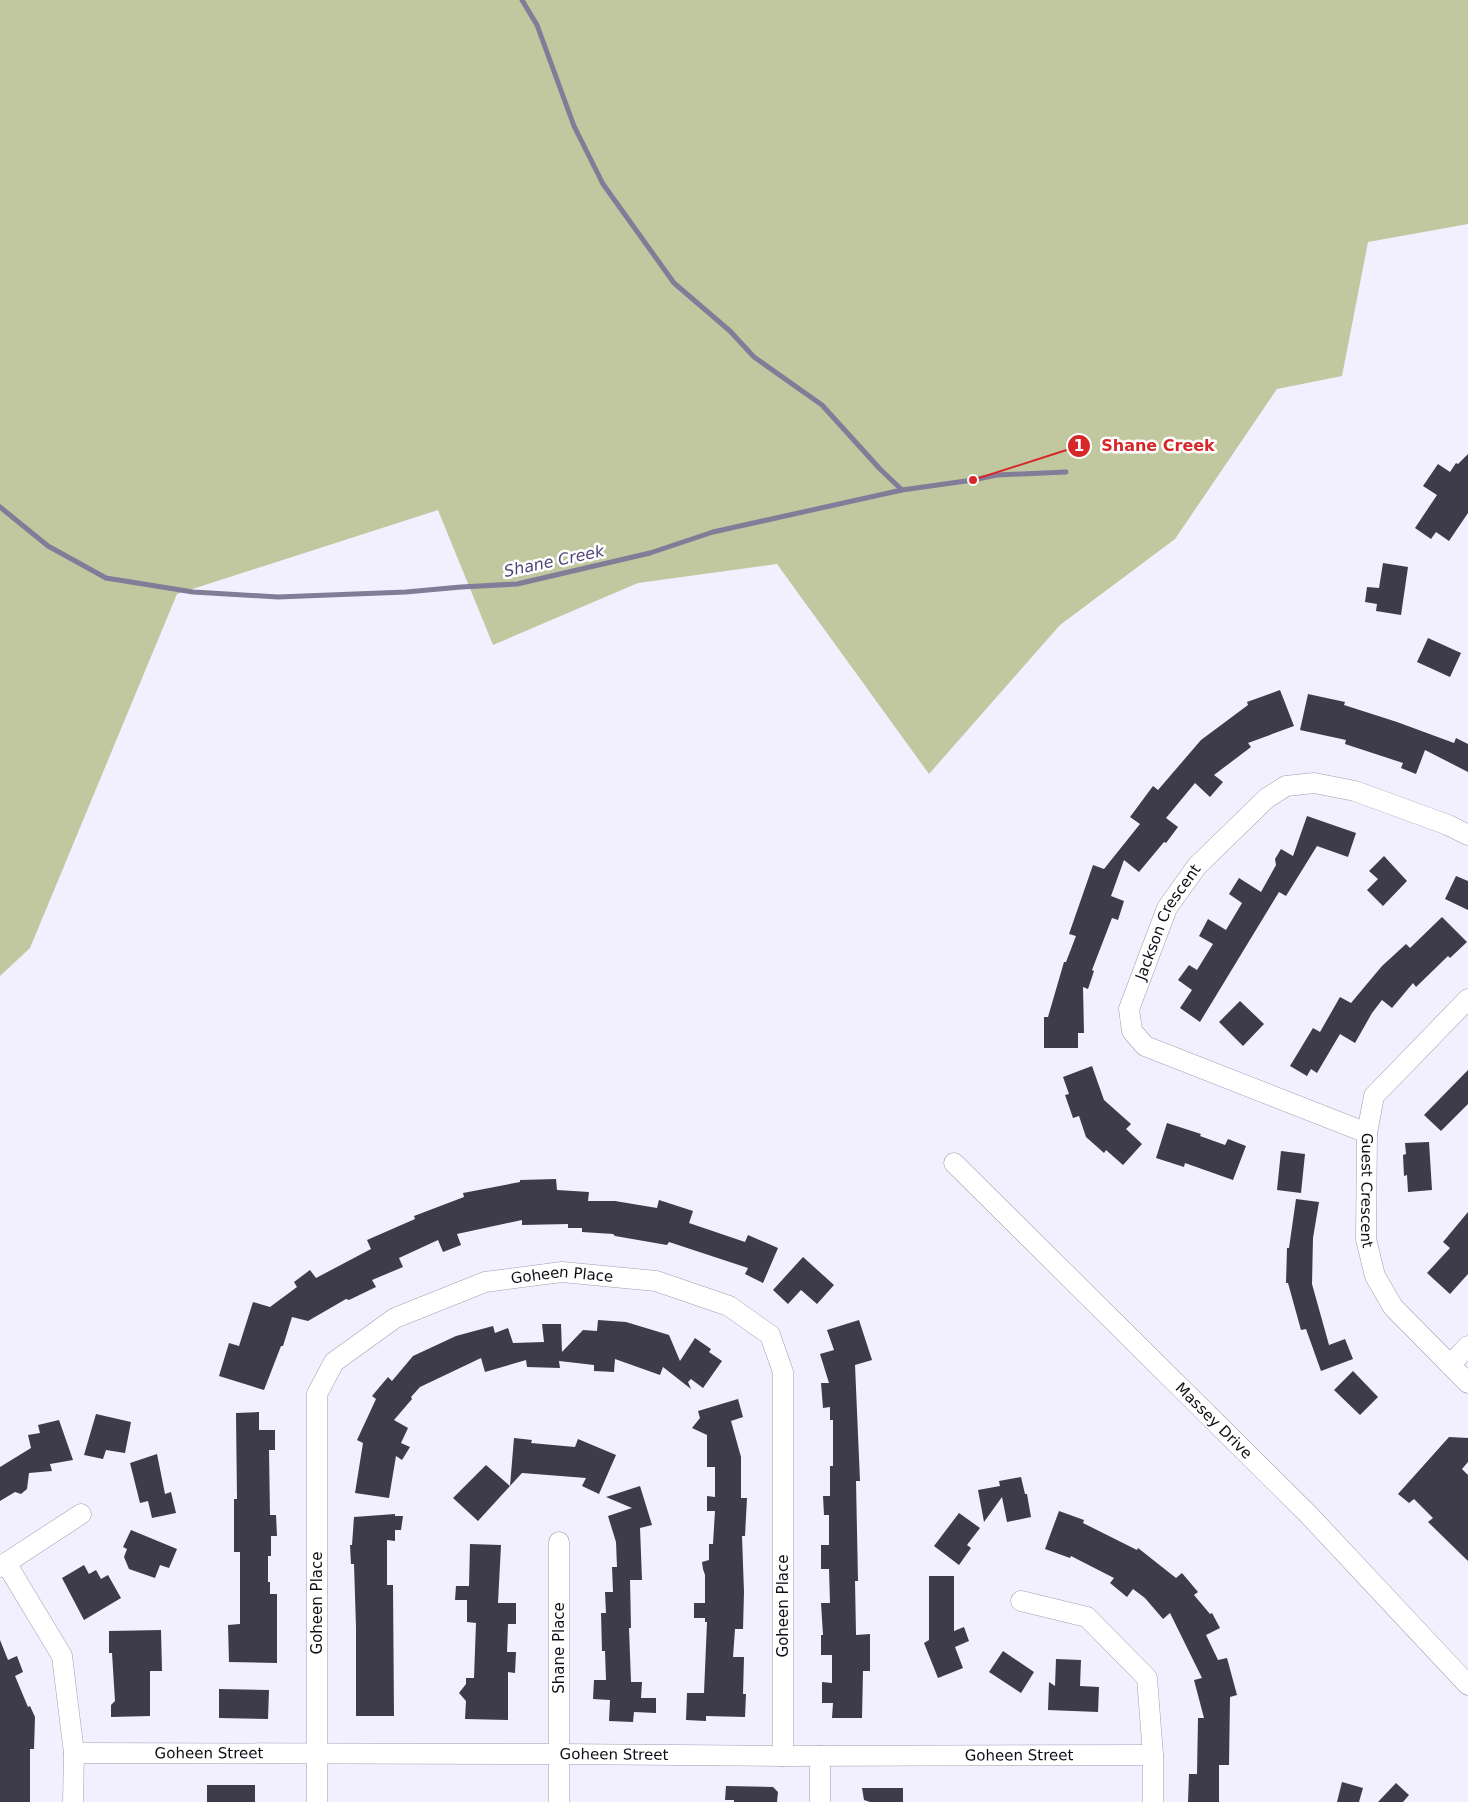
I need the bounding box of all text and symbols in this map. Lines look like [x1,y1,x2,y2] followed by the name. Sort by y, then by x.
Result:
[1066,430,1225,461] callout: Shane Creek
[1101,436,1215,455] text: Shane Creek
[1074,437,1084,455] text: 1
[502,541,607,581] water label: Shane Creek
[1131,861,1204,984] street label: Jackson Crescent
[1357,1133,1377,1250] street label: Guest Crescent
[510,1263,614,1288] street label: Goheen Place
[1172,1379,1256,1463] street label: Massey Drive
[308,1552,326,1654] street label: Goheen Place
[774,1555,792,1657] street label: Goheen Place
[550,1602,568,1694] street label: Shane Place
[155,1744,263,1762] street label: Goheen Street
[560,1745,669,1764] street label: Goheen Street
[965,1746,1073,1765] street label: Goheen Street

